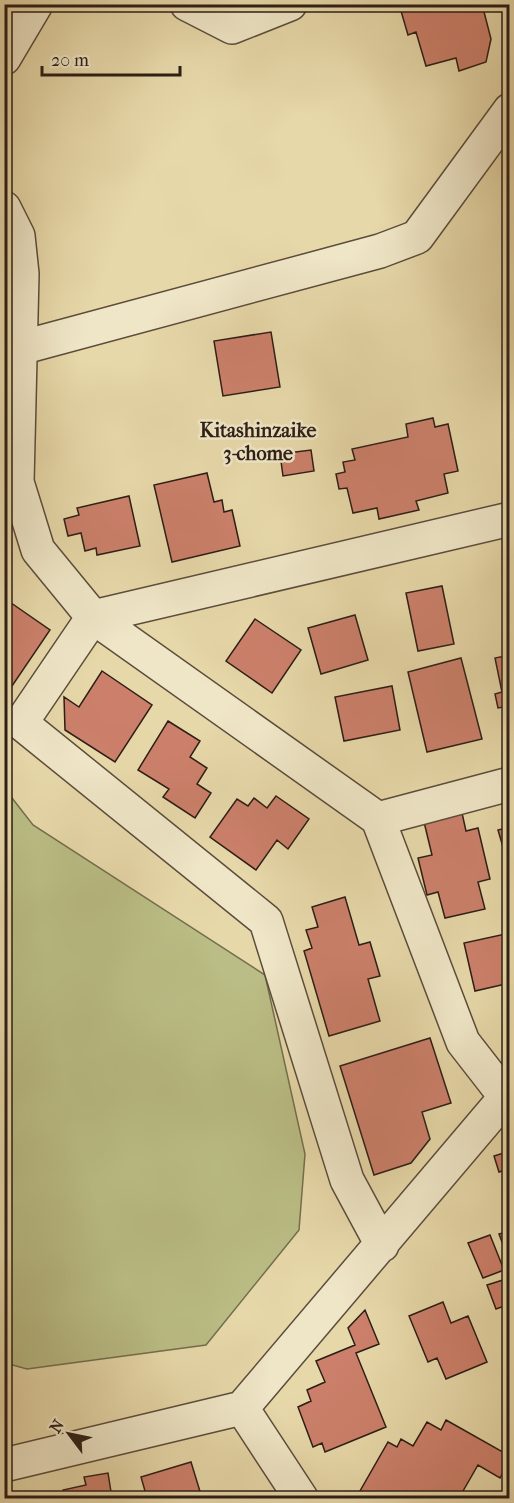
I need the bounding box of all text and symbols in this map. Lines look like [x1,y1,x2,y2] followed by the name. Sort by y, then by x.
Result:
[42,39,180,77] scale bar
[51,50,89,71] text: 20 m
[200,419,316,465] district label: Kitashinzaike 3-chome
[39,1404,99,1464] north arrow
[45,1415,68,1436] text: N

